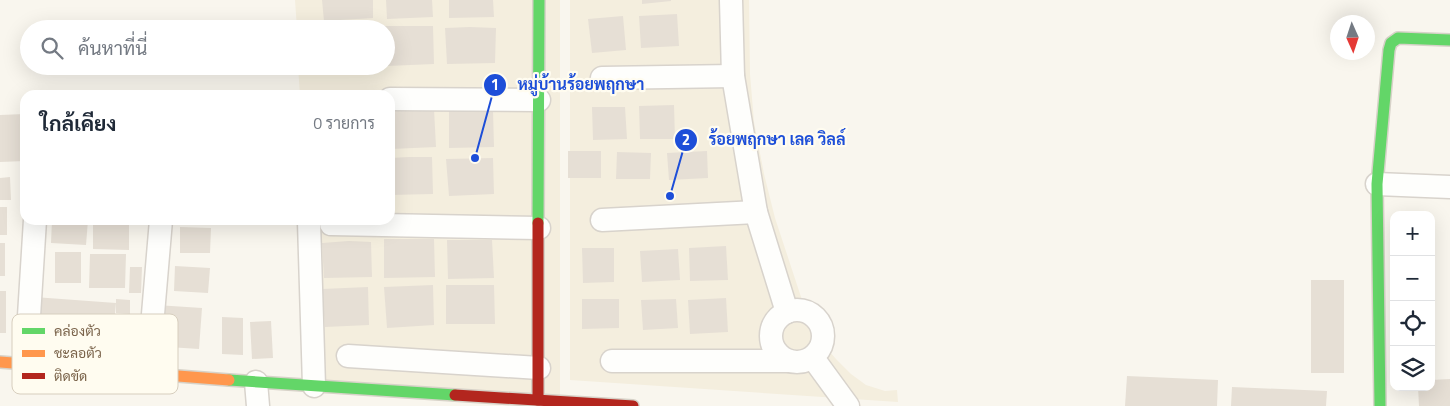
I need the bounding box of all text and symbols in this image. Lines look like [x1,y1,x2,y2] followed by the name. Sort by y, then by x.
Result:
[1330,15,1375,60] north arrow
[20,20,395,75] search box
[78,33,147,62] text: ค้นหาที่นี่
[38,34,66,62] icon: search
[482,69,654,100] callout: หมู่บ้านร้อยพฤกษา
[518,72,644,97] text: หมู่บ้านร้อยพฤกษา
[491,73,499,96] text: 1
[40,107,116,139] text: ใกล้เคียง
[313,111,375,135] text: 0 รายการ
[674,124,856,155] callout: ร้อยพฤกษา เลค วิลล์
[708,127,846,151] text: ร้อยพฤกษา เลค วิลล์
[682,128,690,151] text: 2
[1390,211,1435,391] map controls
[1390,211,1435,256] button: +
[1390,256,1435,301] button: −
[1390,301,1435,346] button: locate
[12,314,178,394] legend
[54,320,101,341] text: คล่องตัว
[54,342,102,363] text: ชะลอตัว
[1390,346,1435,391] button: layers
[54,365,87,386] text: ติดขัด

